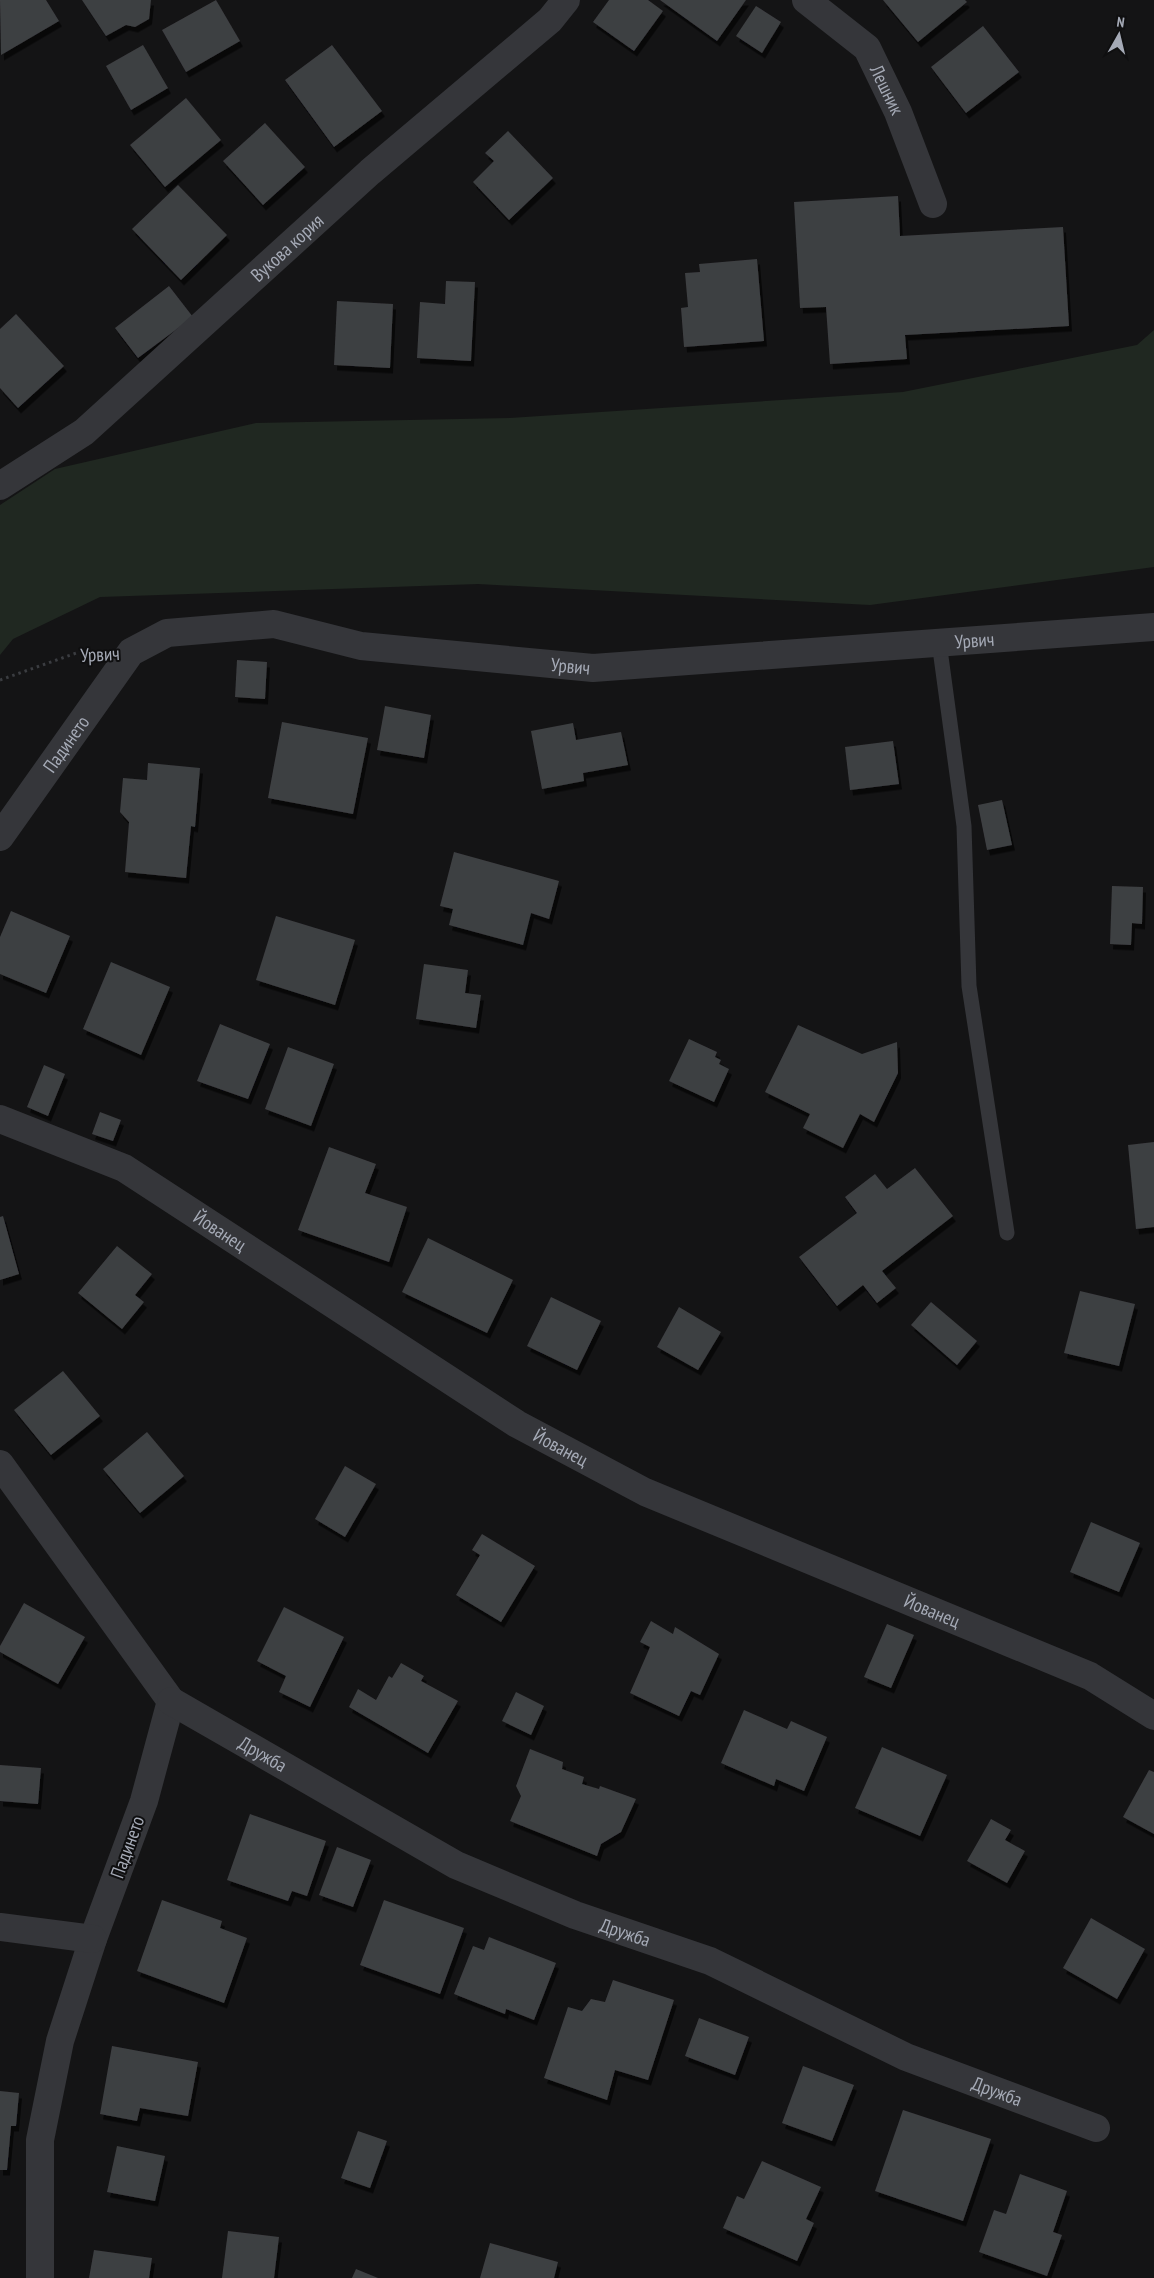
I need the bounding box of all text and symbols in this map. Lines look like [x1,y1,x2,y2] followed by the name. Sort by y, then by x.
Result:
[1094,10,1144,60] north arrow
[1116,13,1126,32] text: N
[865,60,910,119] street label: Лешник
[245,208,328,287] street label: Вукова кория
[954,627,995,654] street label: Урвич
[80,641,120,667] street label: Урвич
[550,652,591,680] street label: Урвич
[37,711,94,777] street label: Падинето
[189,1205,252,1257] street label: Йованец
[529,1423,593,1472] street label: Йованец
[901,1588,964,1633] street label: Йованец
[235,1731,291,1777] street label: Дружба
[105,1813,149,1881] street label: Падинето
[597,1912,654,1952] street label: Дружба
[969,2071,1025,2111] street label: Дружба

